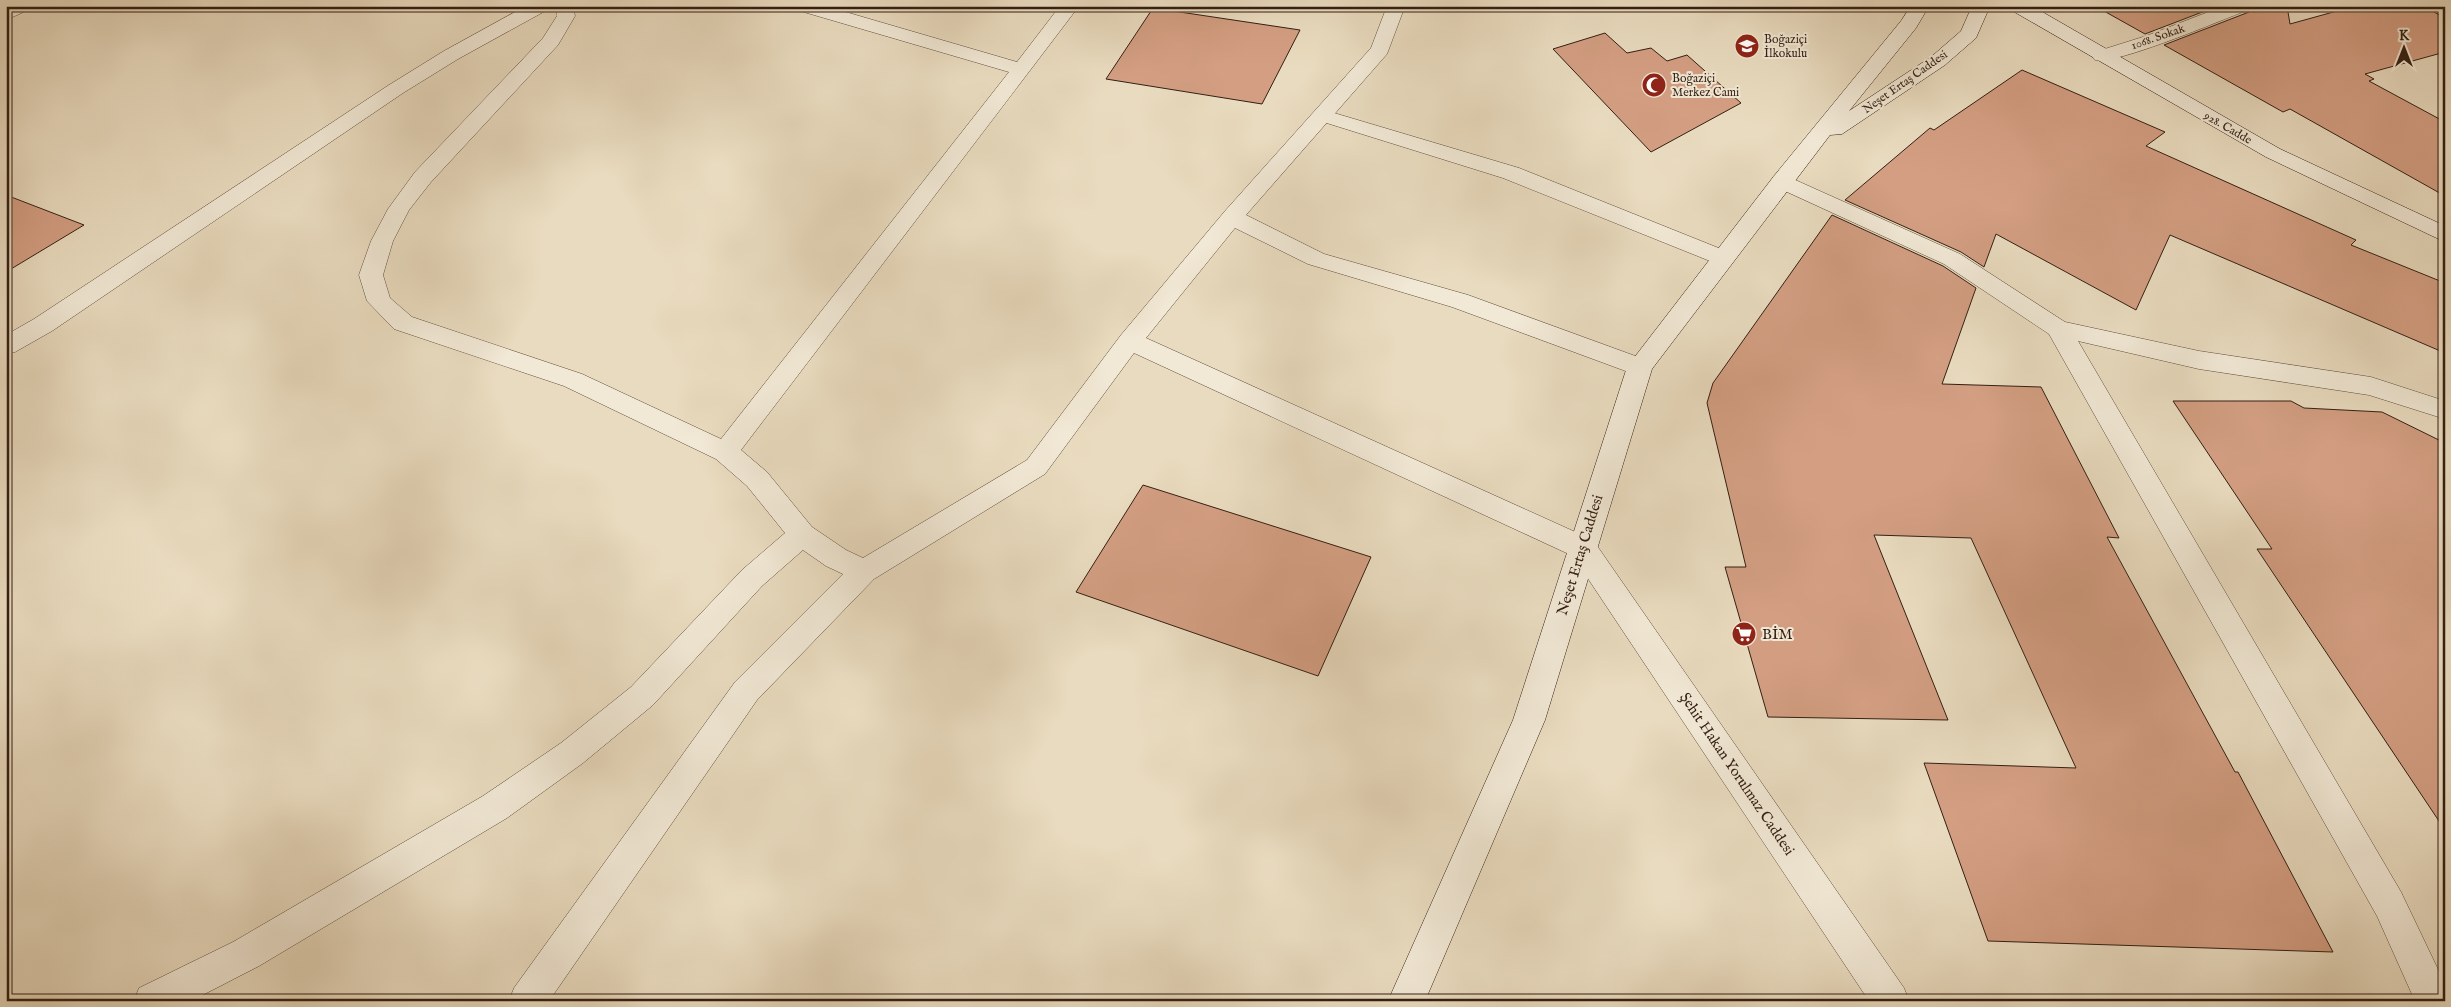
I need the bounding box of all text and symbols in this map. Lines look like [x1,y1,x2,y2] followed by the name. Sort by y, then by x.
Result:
[2129,21,2187,53] street label: 1068. Sokak
[2378,22,2428,72] north arrow
[2399,27,2410,45] text: K
[1764,32,1807,61] place label: Boğaziçi İlkokulu
[1734,33,1760,59] school or university icon: Boğaziçi İlkokulu
[1860,47,1950,117] street label: Neşet Ertaş Caddesi
[1672,71,1739,100] place label: Boğaziçi Merkez Cami
[1641,72,1667,98] mosque icon: Boğaziçi Merkez Cami
[2201,108,2255,148] street label: 928. Cadde
[1553,492,1607,618] street label: Neşet Ertaş Caddesi
[1731,621,1757,647] supermarket icon: BİM
[1762,625,1792,644] place label: BİM
[1675,689,1799,859] street label: Şehit Hakan Yorulmaz Caddesi

